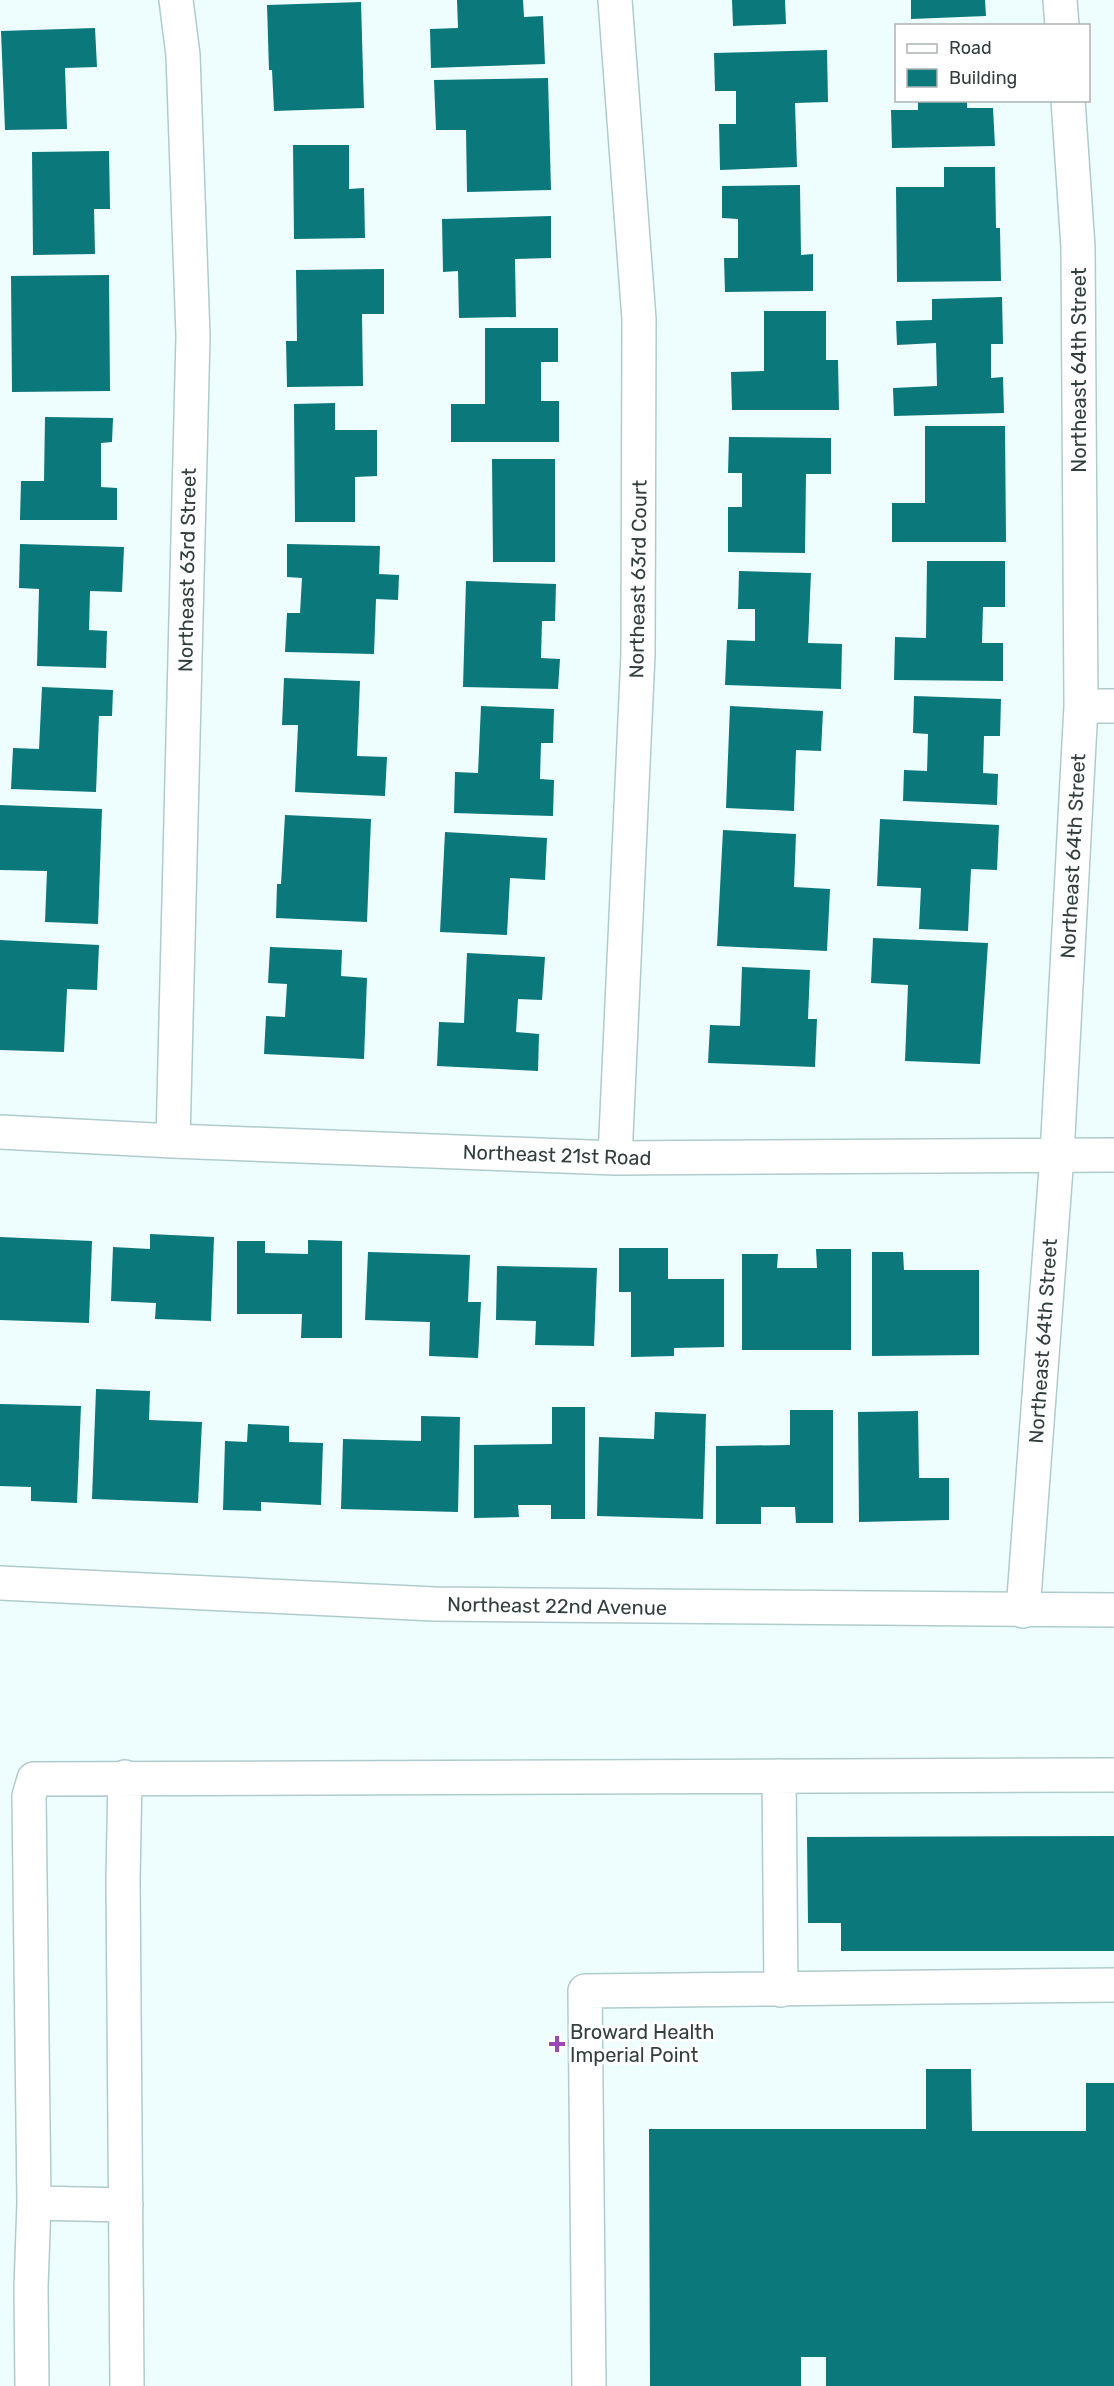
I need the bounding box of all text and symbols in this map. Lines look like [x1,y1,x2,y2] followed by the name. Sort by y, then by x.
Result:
[895,24,1090,102] legend
[949,37,992,59] text: Road
[949,67,1017,89] text: Building
[1067,267,1091,473] street label: Northeast 64th Street
[173,468,201,672] street label: Northeast 63rd Street
[624,479,652,679] street label: Northeast 63rd Court
[1056,753,1090,959] street label: Northeast 64th Street
[462,1140,652,1170] street label: Northeast 21st Road
[1024,1238,1062,1444] street label: Northeast 64th Street
[447,1592,667,1620] street label: Northeast 22nd Avenue
[570,2020,714,2067] place label: Broward Health Imperial Point
[548,2035,566,2053] marker: Broward Health Imperial Point

